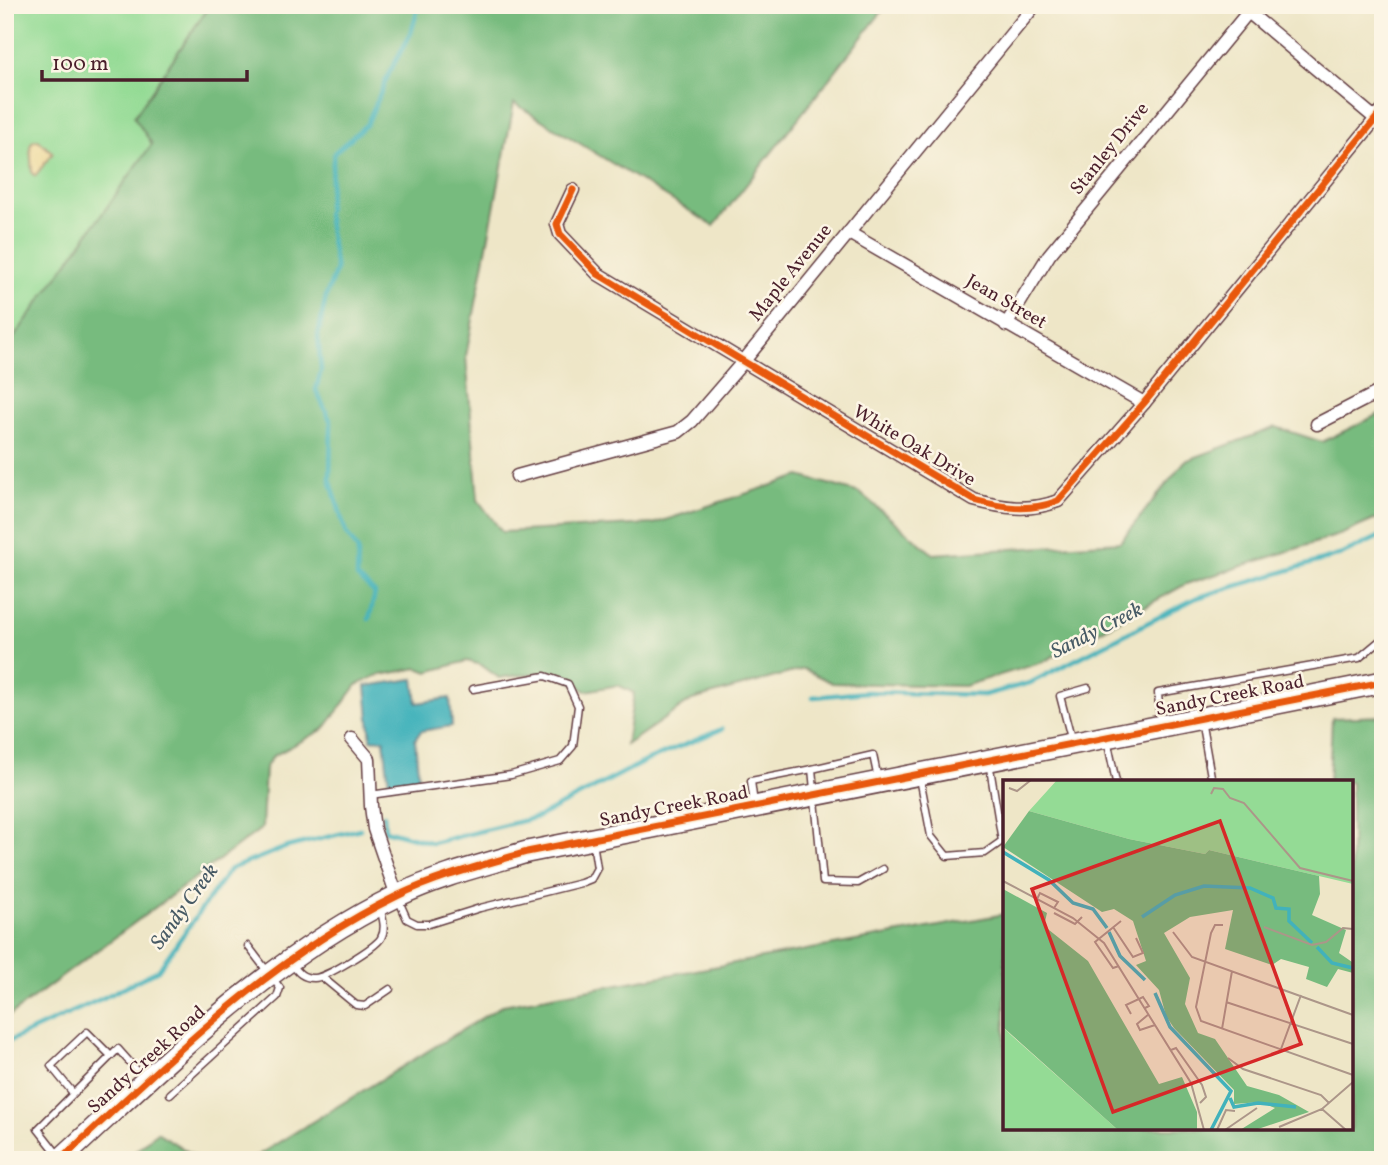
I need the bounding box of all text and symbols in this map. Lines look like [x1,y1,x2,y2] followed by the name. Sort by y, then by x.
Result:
[42,38,247,82] scale bar
[52,50,109,79] text: 100 m
[1065,97,1155,201] street label: Stanley Drive
[744,219,838,327] street label: Maple Avenue
[961,268,1052,336] street label: Jean Street
[848,399,980,493] street label: White Oak Drive
[1046,595,1148,667] water label: Sandy Creek
[1153,669,1307,723] street label: Sandy Creek Road
[597,780,751,834] street label: Sandy Creek Road
[1003,780,1353,1130] inset map
[144,858,226,956] water label: Sandy Creek
[82,1000,212,1120] street label: Sandy Creek Road

